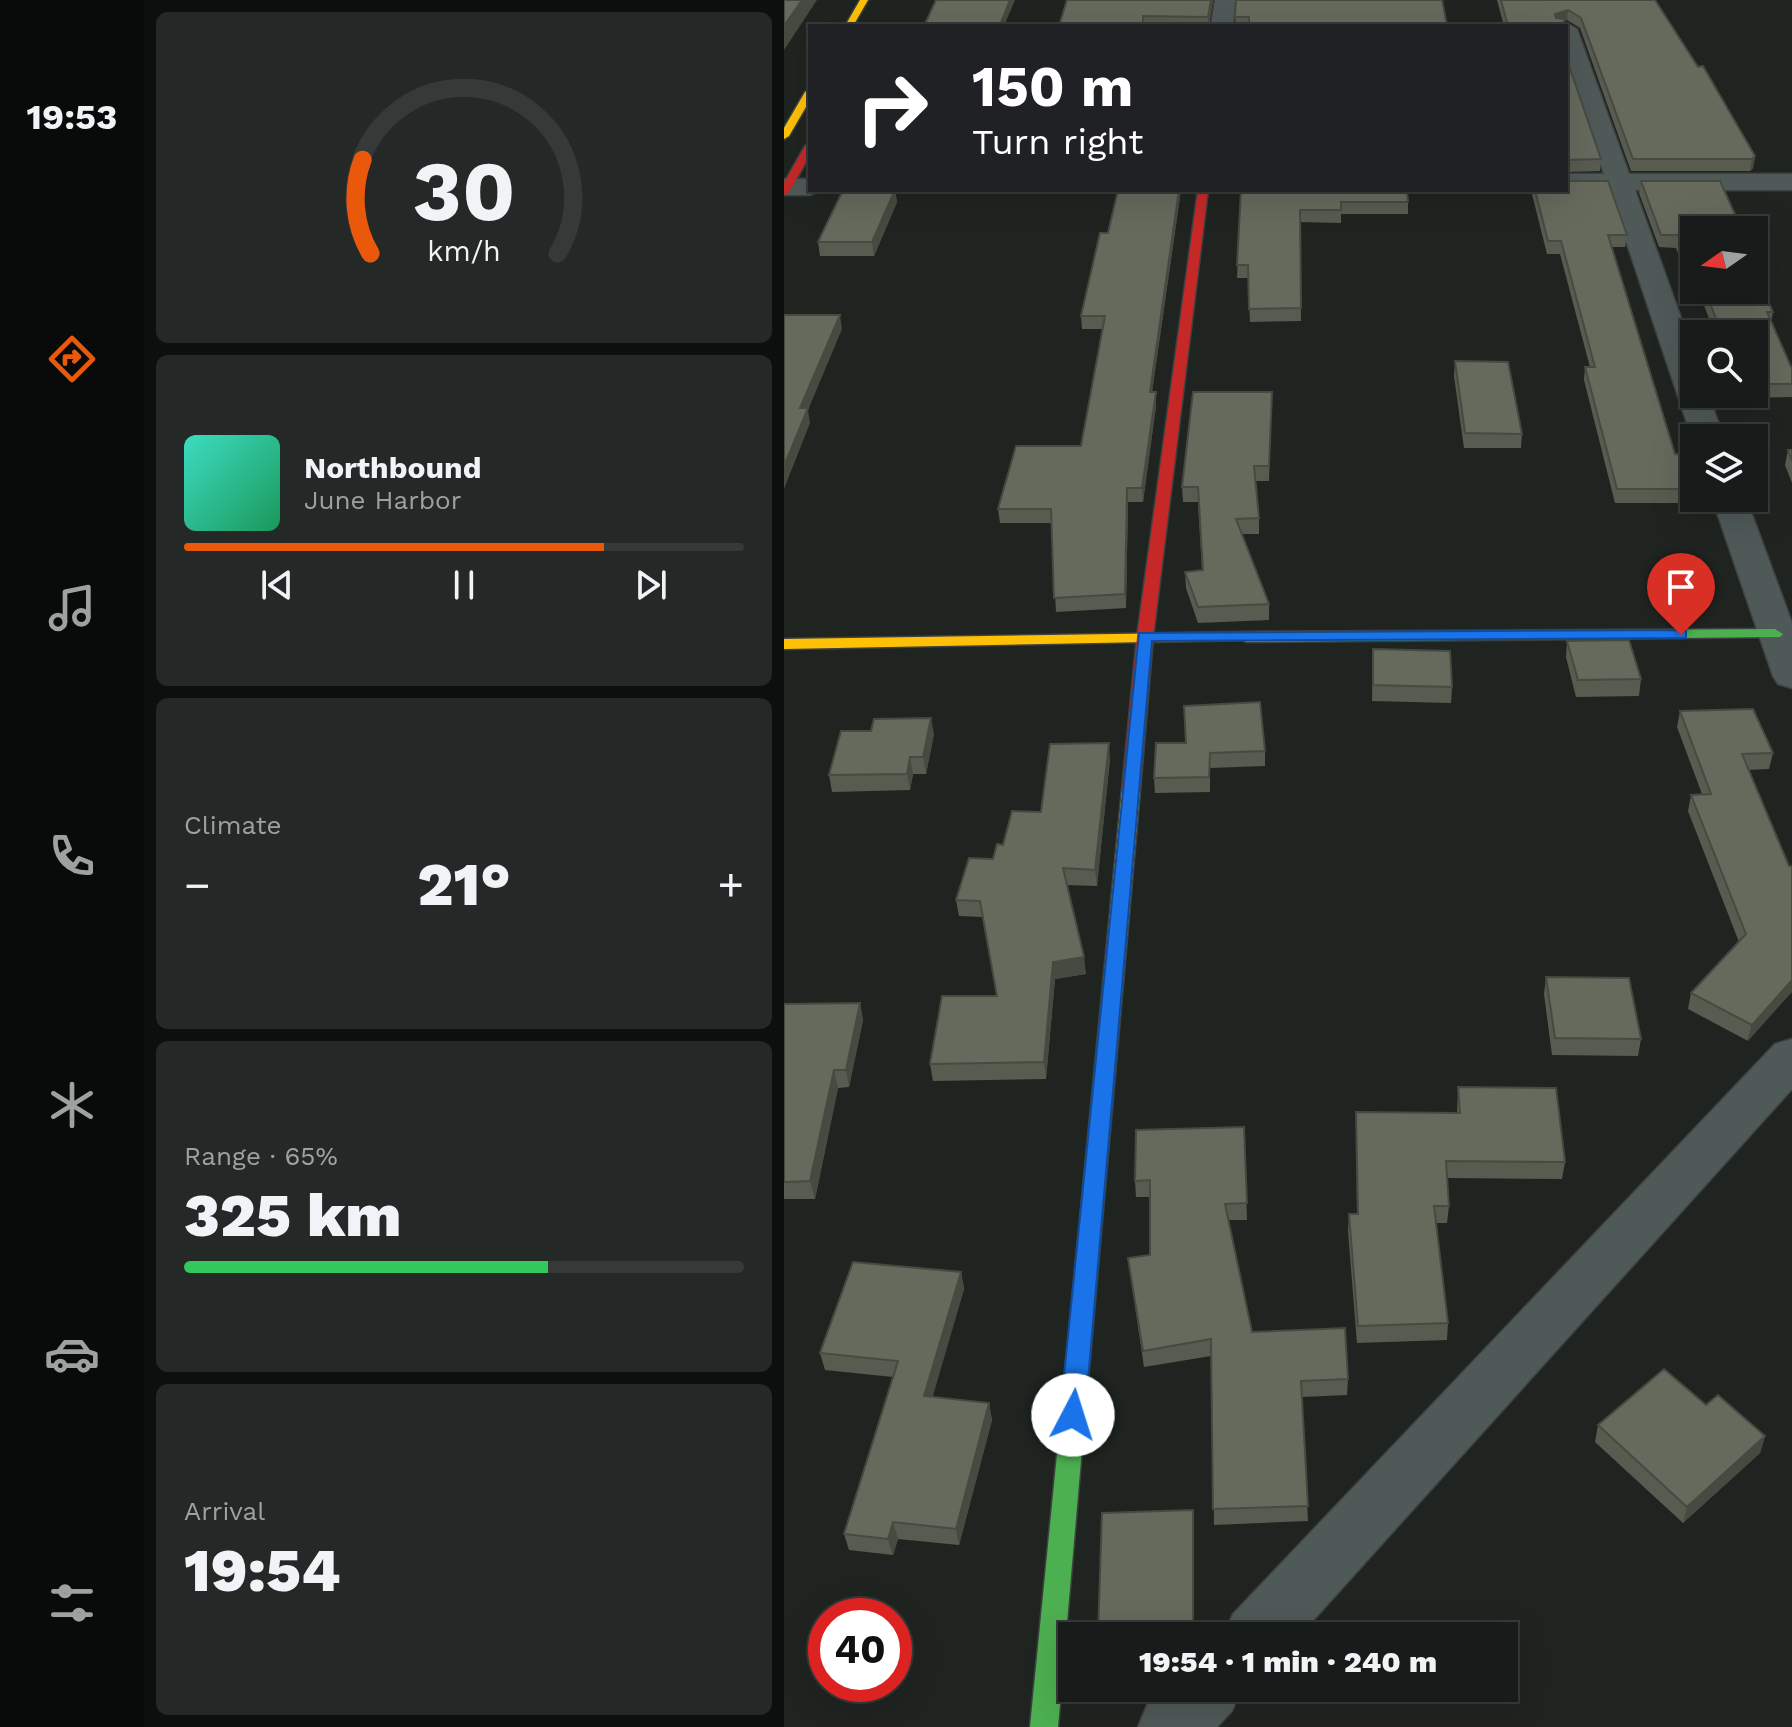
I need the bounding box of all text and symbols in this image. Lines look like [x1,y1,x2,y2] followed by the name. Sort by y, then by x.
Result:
[972,54,1134,120] text: 150 m
[840,56,944,160] icon: right
[27,96,117,138] text: 19:53
[972,121,1143,163] text: Turn right
[413,142,515,239] text: 30
[1680,216,1768,304] north arrow
[1680,216,1768,512] map controls
[427,234,501,268] text: km/h
[1680,320,1768,408] button: search
[44,331,100,387] icon: directions
[1680,424,1768,512] button: layers
[304,450,481,485] text: Northbound
[304,485,461,515] text: June Harbor
[1647,553,1715,635] pin
[255,563,299,607] icon: previous
[442,563,486,607] icon: pause
[629,563,673,607] icon: next
[1659,565,1703,609] icon: arrive
[44,580,100,636] icon: music
[184,810,282,840] text: Climate
[44,828,100,884] icon: phone
[417,849,511,920] text: 21°
[184,859,211,911] text: −
[717,859,744,911] text: +
[44,1077,100,1133] icon: climate
[184,1141,338,1171] text: Range · 65%
[184,1180,402,1251] text: 325 km
[44,1326,100,1382] icon: car
[1031,1373,1115,1457] position arrow
[184,1496,265,1526] text: Arrival
[184,1535,340,1606] text: 19:54
[44,1575,100,1631] icon: filters
[808,1598,912,1702] speed limit sign: 40
[1139,1644,1437,1679] text: 19:54 · 1 min · 240 m

